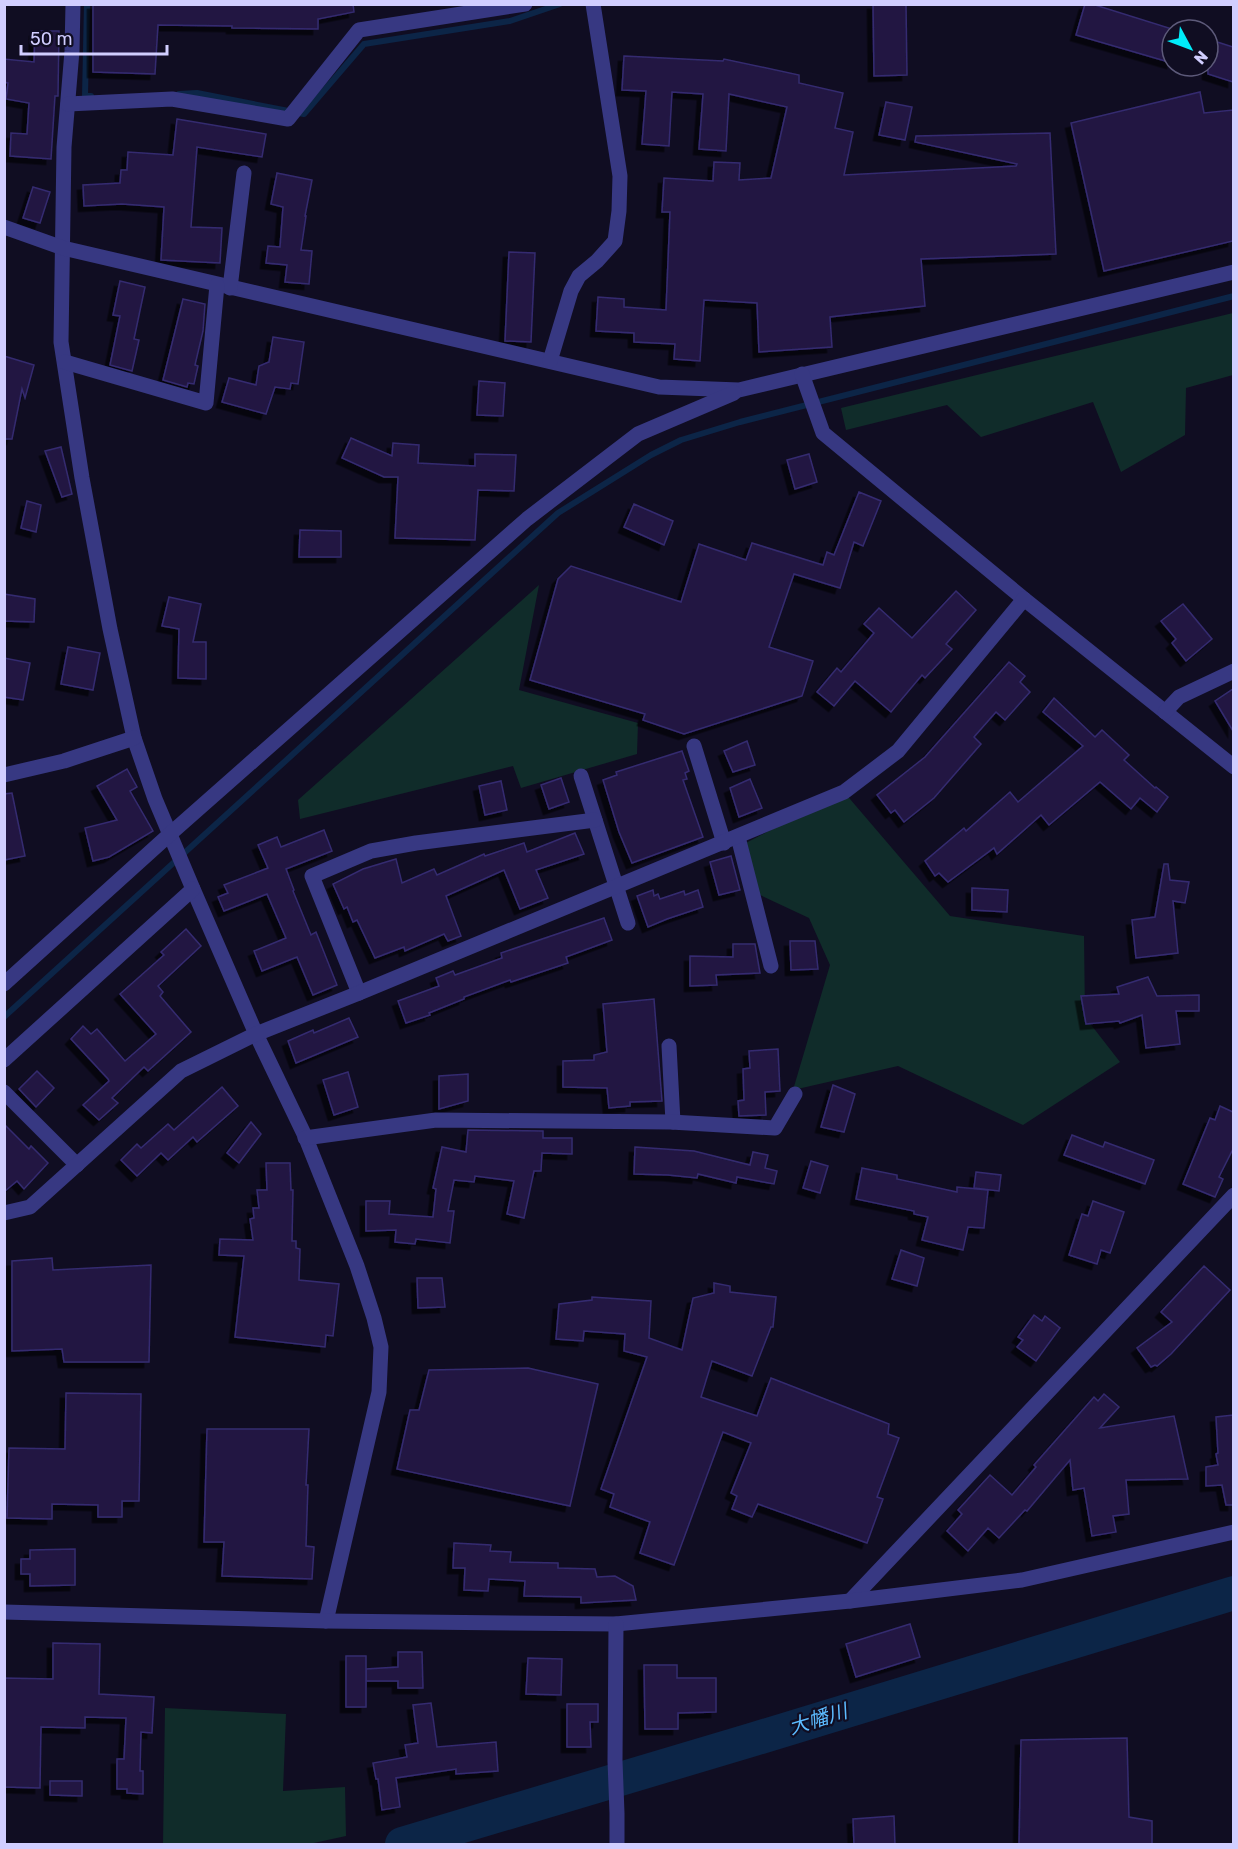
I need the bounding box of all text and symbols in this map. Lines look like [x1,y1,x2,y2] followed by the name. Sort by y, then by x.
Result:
[21,18,166,56] scale bar
[1160,18,1220,78] north arrow
[30,28,73,50] text: 50 m
[1190,47,1212,68] text: N
[786,1698,852,1739] water label: 大幡川

